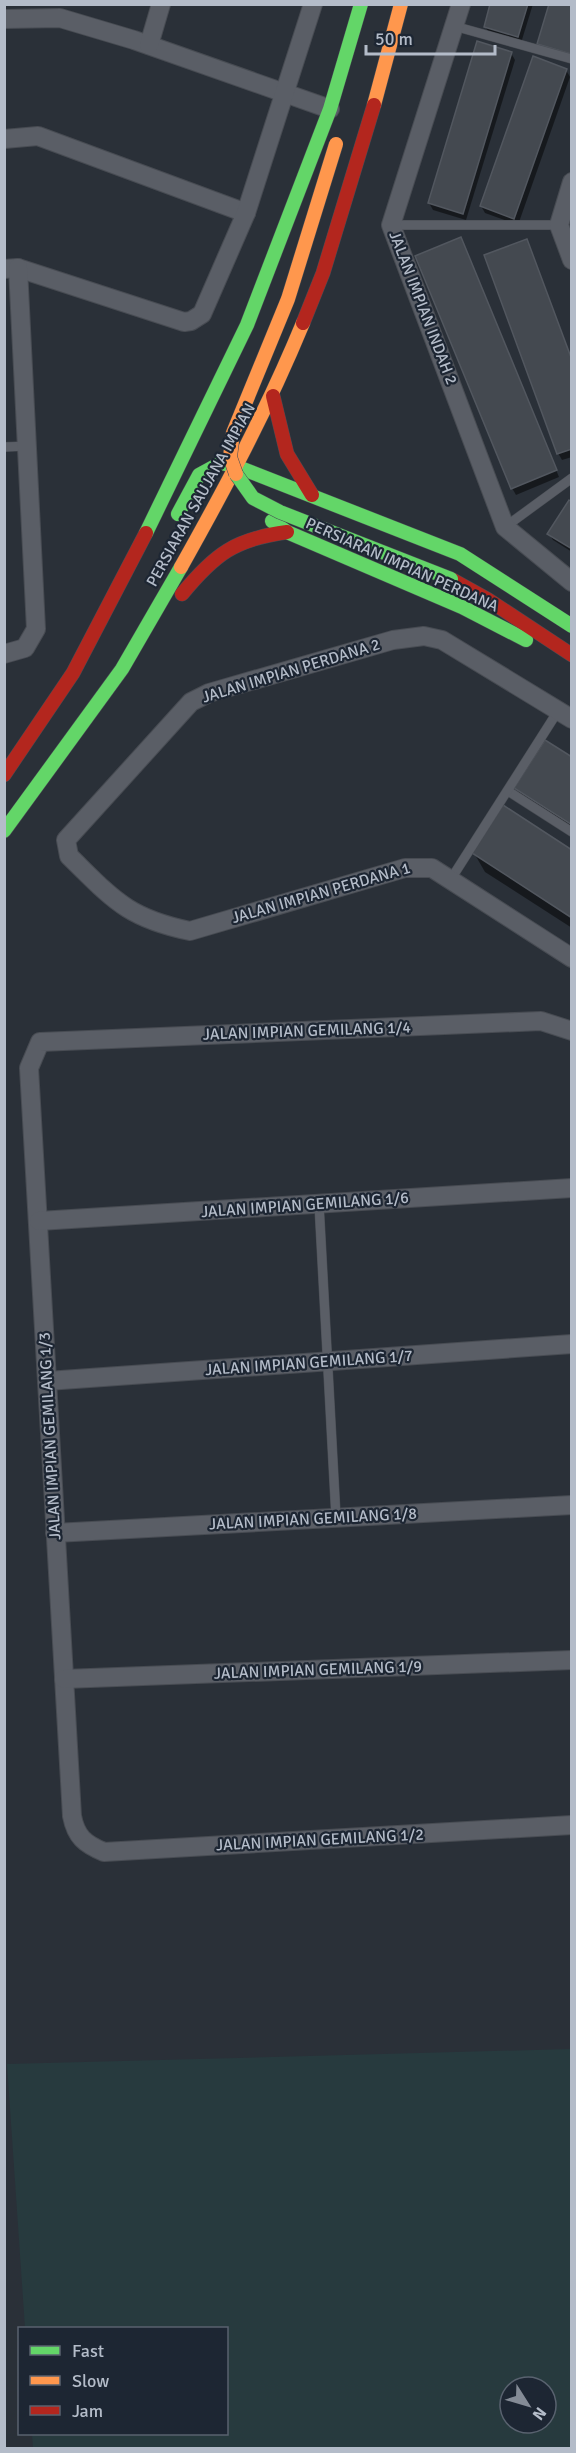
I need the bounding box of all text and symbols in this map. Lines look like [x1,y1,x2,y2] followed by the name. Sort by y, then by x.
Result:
[366,18,495,56] scale bar
[375,28,413,50] text: 50 m
[384,228,462,388] street label: JALAN IMPIAN INDAH 2
[142,400,260,590] street label: PERSIARAN SAUJANA IMPIAN
[303,513,502,617] street label: PERSIARAN IMPIAN PERDANA
[200,634,382,708] street label: JALAN IMPIAN PERDANA 2
[229,858,413,928] street label: JALAN IMPIAN PERDANA 1
[203,1017,412,1045] street label: JALAN IMPIAN GEMILANG 1/4
[200,1188,410,1222] street label: JALAN IMPIAN GEMILANG 1/6
[35,1331,65,1541] street label: JALAN IMPIAN GEMILANG 1/3
[204,1346,414,1380] street label: JALAN IMPIAN GEMILANG 1/7
[208,1504,418,1534] street label: JALAN IMPIAN GEMILANG 1/8
[214,1656,422,1684] street label: JALAN IMPIAN GEMILANG 1/9
[215,1825,425,1855] street label: JALAN IMPIAN GEMILANG 1/2
[18,2327,228,2435] legend
[72,2340,104,2362] text: Fast
[72,2370,109,2392] text: Slow
[498,2375,558,2435] north arrow
[72,2400,103,2422] text: Jam
[528,2403,551,2424] text: N

